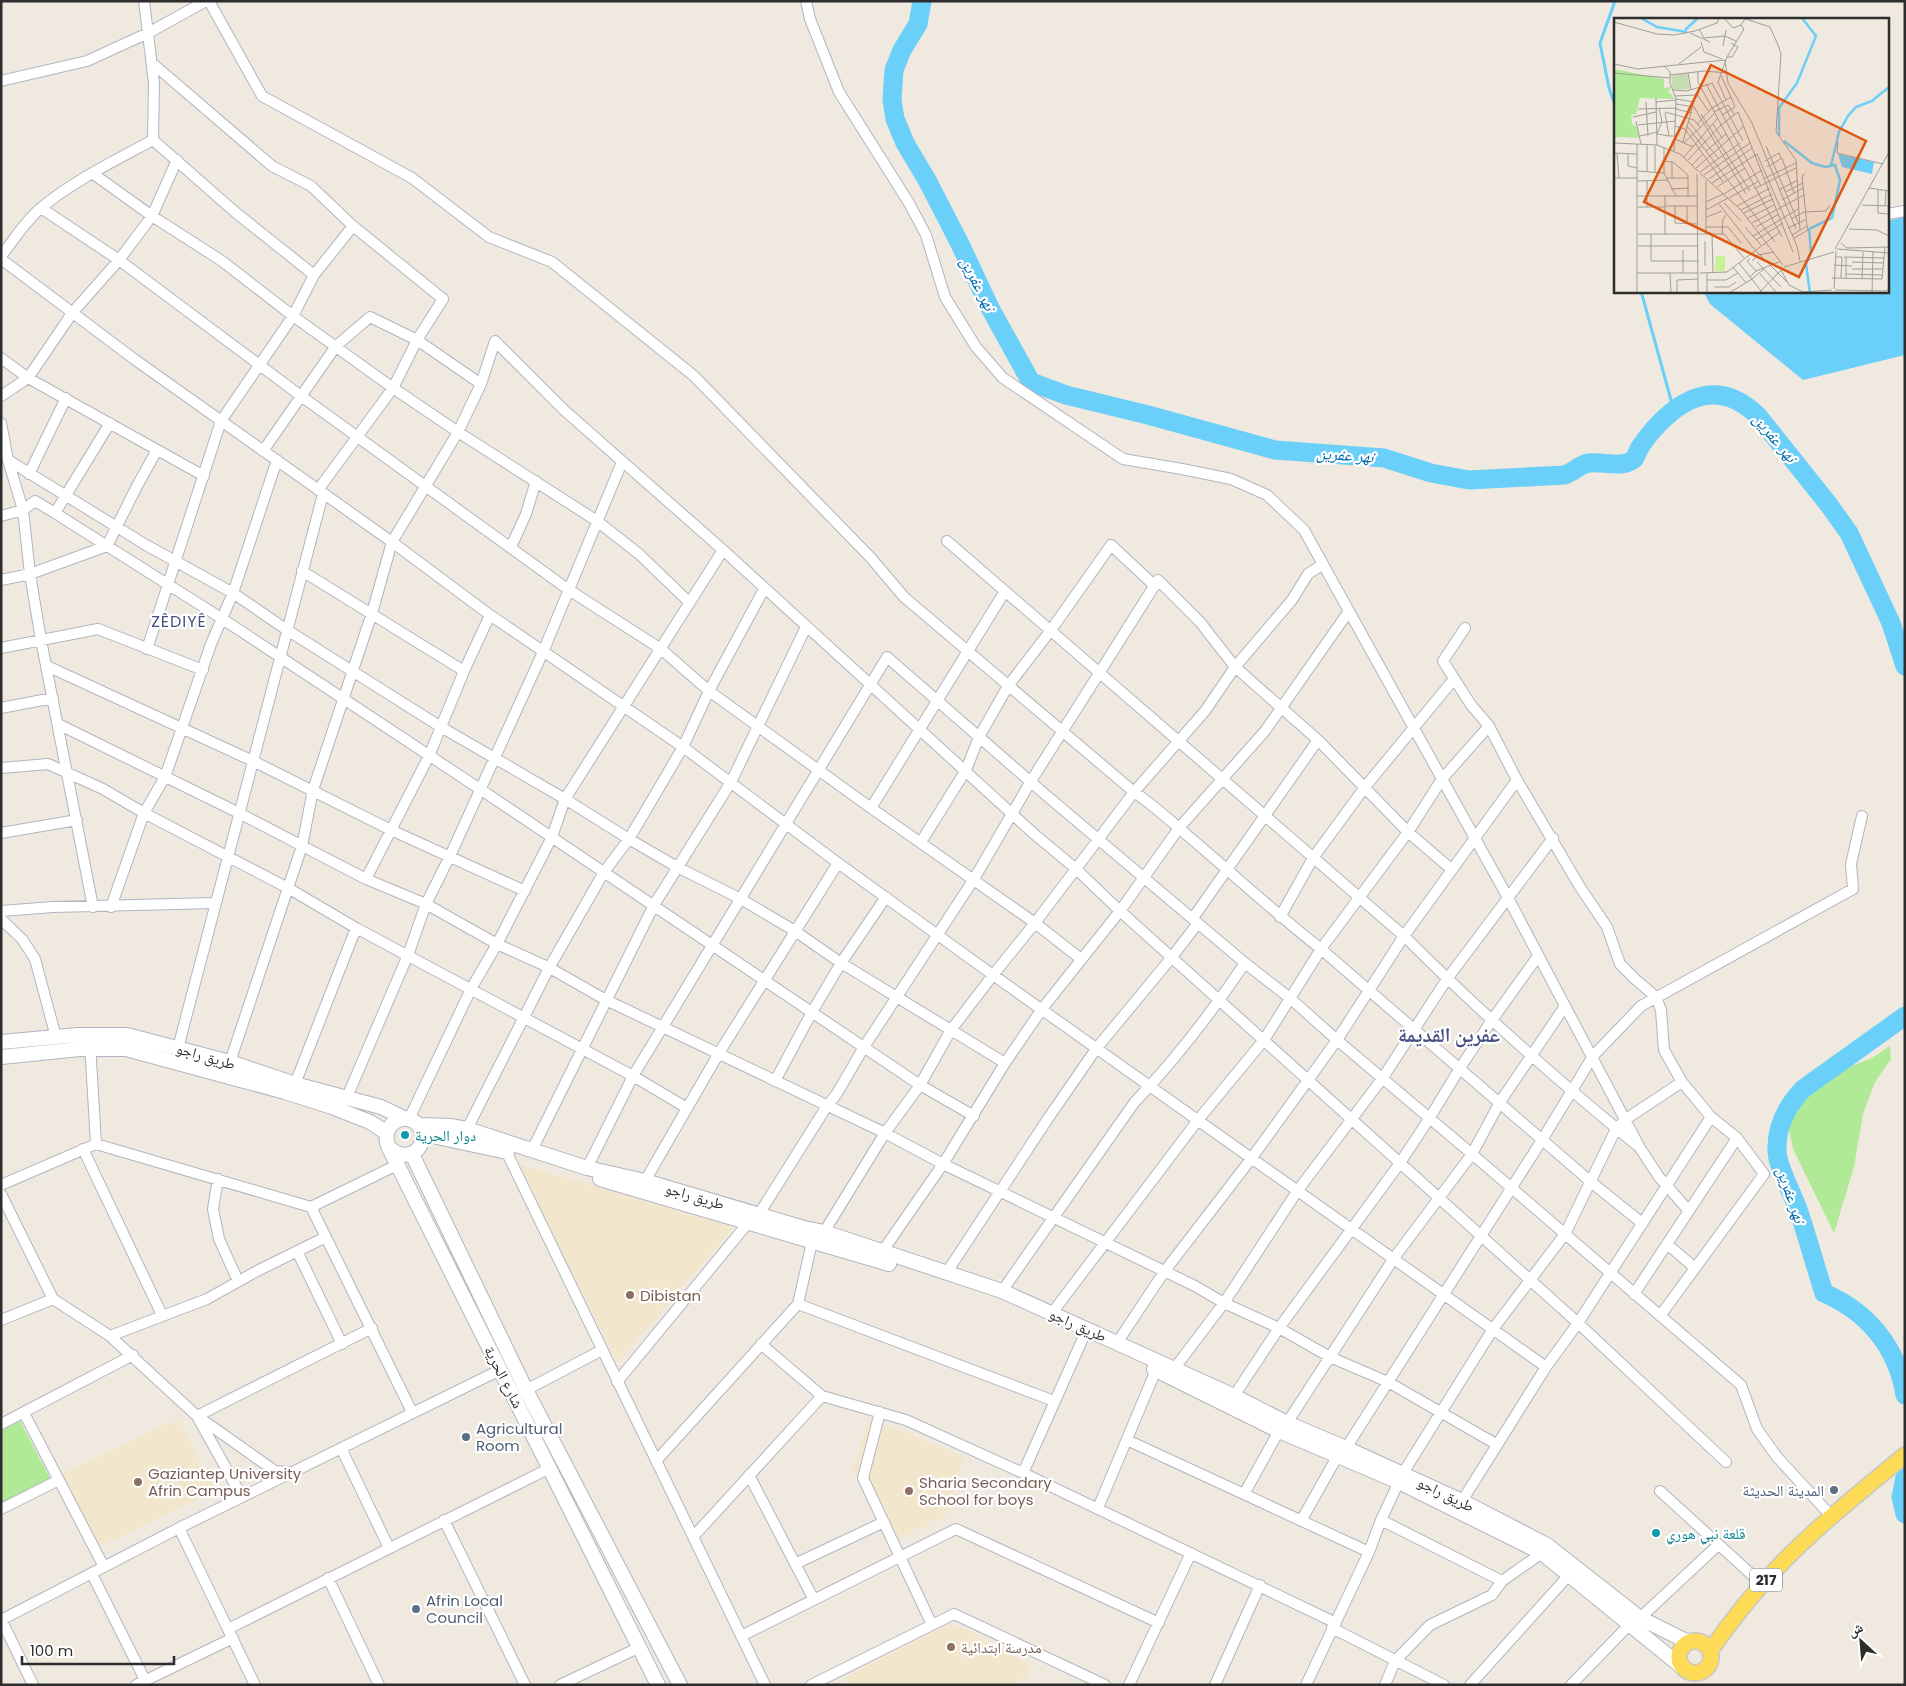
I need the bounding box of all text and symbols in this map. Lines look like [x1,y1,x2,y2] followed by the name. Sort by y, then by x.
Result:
[1614,18,1888,292] inset map
[955,253,1002,317] water label: نهر عفرين
[1748,409,1804,469] water label: نهر عفرين
[1316,442,1377,469] water label: نهر عفرين
[151,610,207,633] district label: ZÊDIYÊ
[1398,1021,1500,1049] district label: عفرين القديمة
[174,1038,238,1074] street label: طريق راجو
[415,1125,476,1146] place label: دوار الحرية
[399,1129,411,1141] marker: دوار الحرية
[1771,1164,1812,1228] water label: نهر عفرين
[663,1178,727,1214] street label: طريق راجو
[640,1285,701,1306] place label: Dibistan
[624,1289,636,1301] marker: Dibistan
[1046,1303,1110,1347] street label: طريق راجو
[479,1342,529,1412] street label: شارع الحرية
[476,1418,562,1456] place label: Agricultural Room
[460,1431,472,1443] marker: Agricultural Room
[148,1463,302,1501] place label: Gaziantep University Afrin Campus
[1414,1471,1478,1517] street label: طريق راجو
[919,1472,1052,1510] place label: Sharia Secondary School for boys
[132,1476,144,1488] marker: Gaziantep University Afrin Campus
[1742,1480,1824,1501] place label: المدينة الحديثة
[1828,1484,1840,1496] marker: المدينة الحديثة
[903,1485,915,1497] marker: Sharia Secondary School for boys
[1666,1523,1746,1545] place label: قلعة نبي هوري
[1650,1527,1662,1539] marker: قلعة نبي هوري
[1750,1568,1782,1592] road number: 217
[426,1590,503,1628] place label: Afrin Local Council
[410,1603,422,1615] marker: Afrin Local Council
[1836,1616,1886,1666] north arrow
[1844,1617,1866,1642] text: ش
[22,1634,175,1666] scale bar
[961,1637,1042,1658] place label: مدرسة ابتدائية
[30,1640,73,1661] text: 100 m
[945,1641,957,1653] marker: مدرسة ابتدائية

